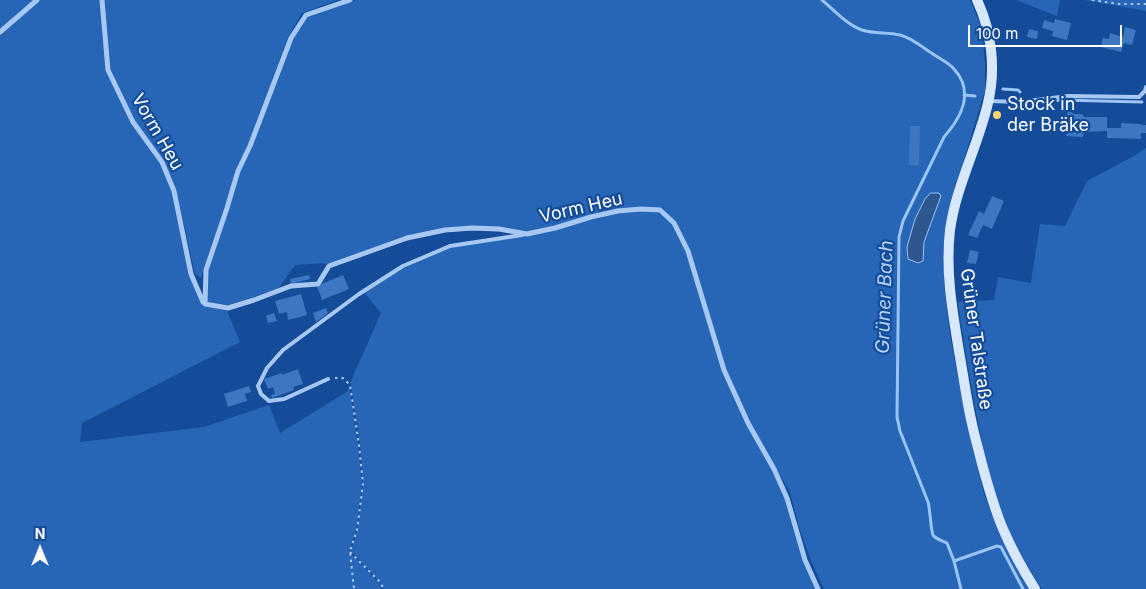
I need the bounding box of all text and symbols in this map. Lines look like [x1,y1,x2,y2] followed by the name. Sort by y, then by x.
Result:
[971,15,1125,47] scale bar
[976,24,1018,43] text: 100 m
[126,90,188,174] street label: Vorm Heu
[1007,94,1089,136] place label: Stock in der Bräke
[991,109,1003,121] marker: Stock in der Bräke
[537,188,625,228] street label: Vorm Heu
[872,240,898,354] water label: Grüner Bach
[955,267,997,411] street label: Grüner Talstraße
[15,524,65,574] north arrow
[35,525,45,542] text: N

